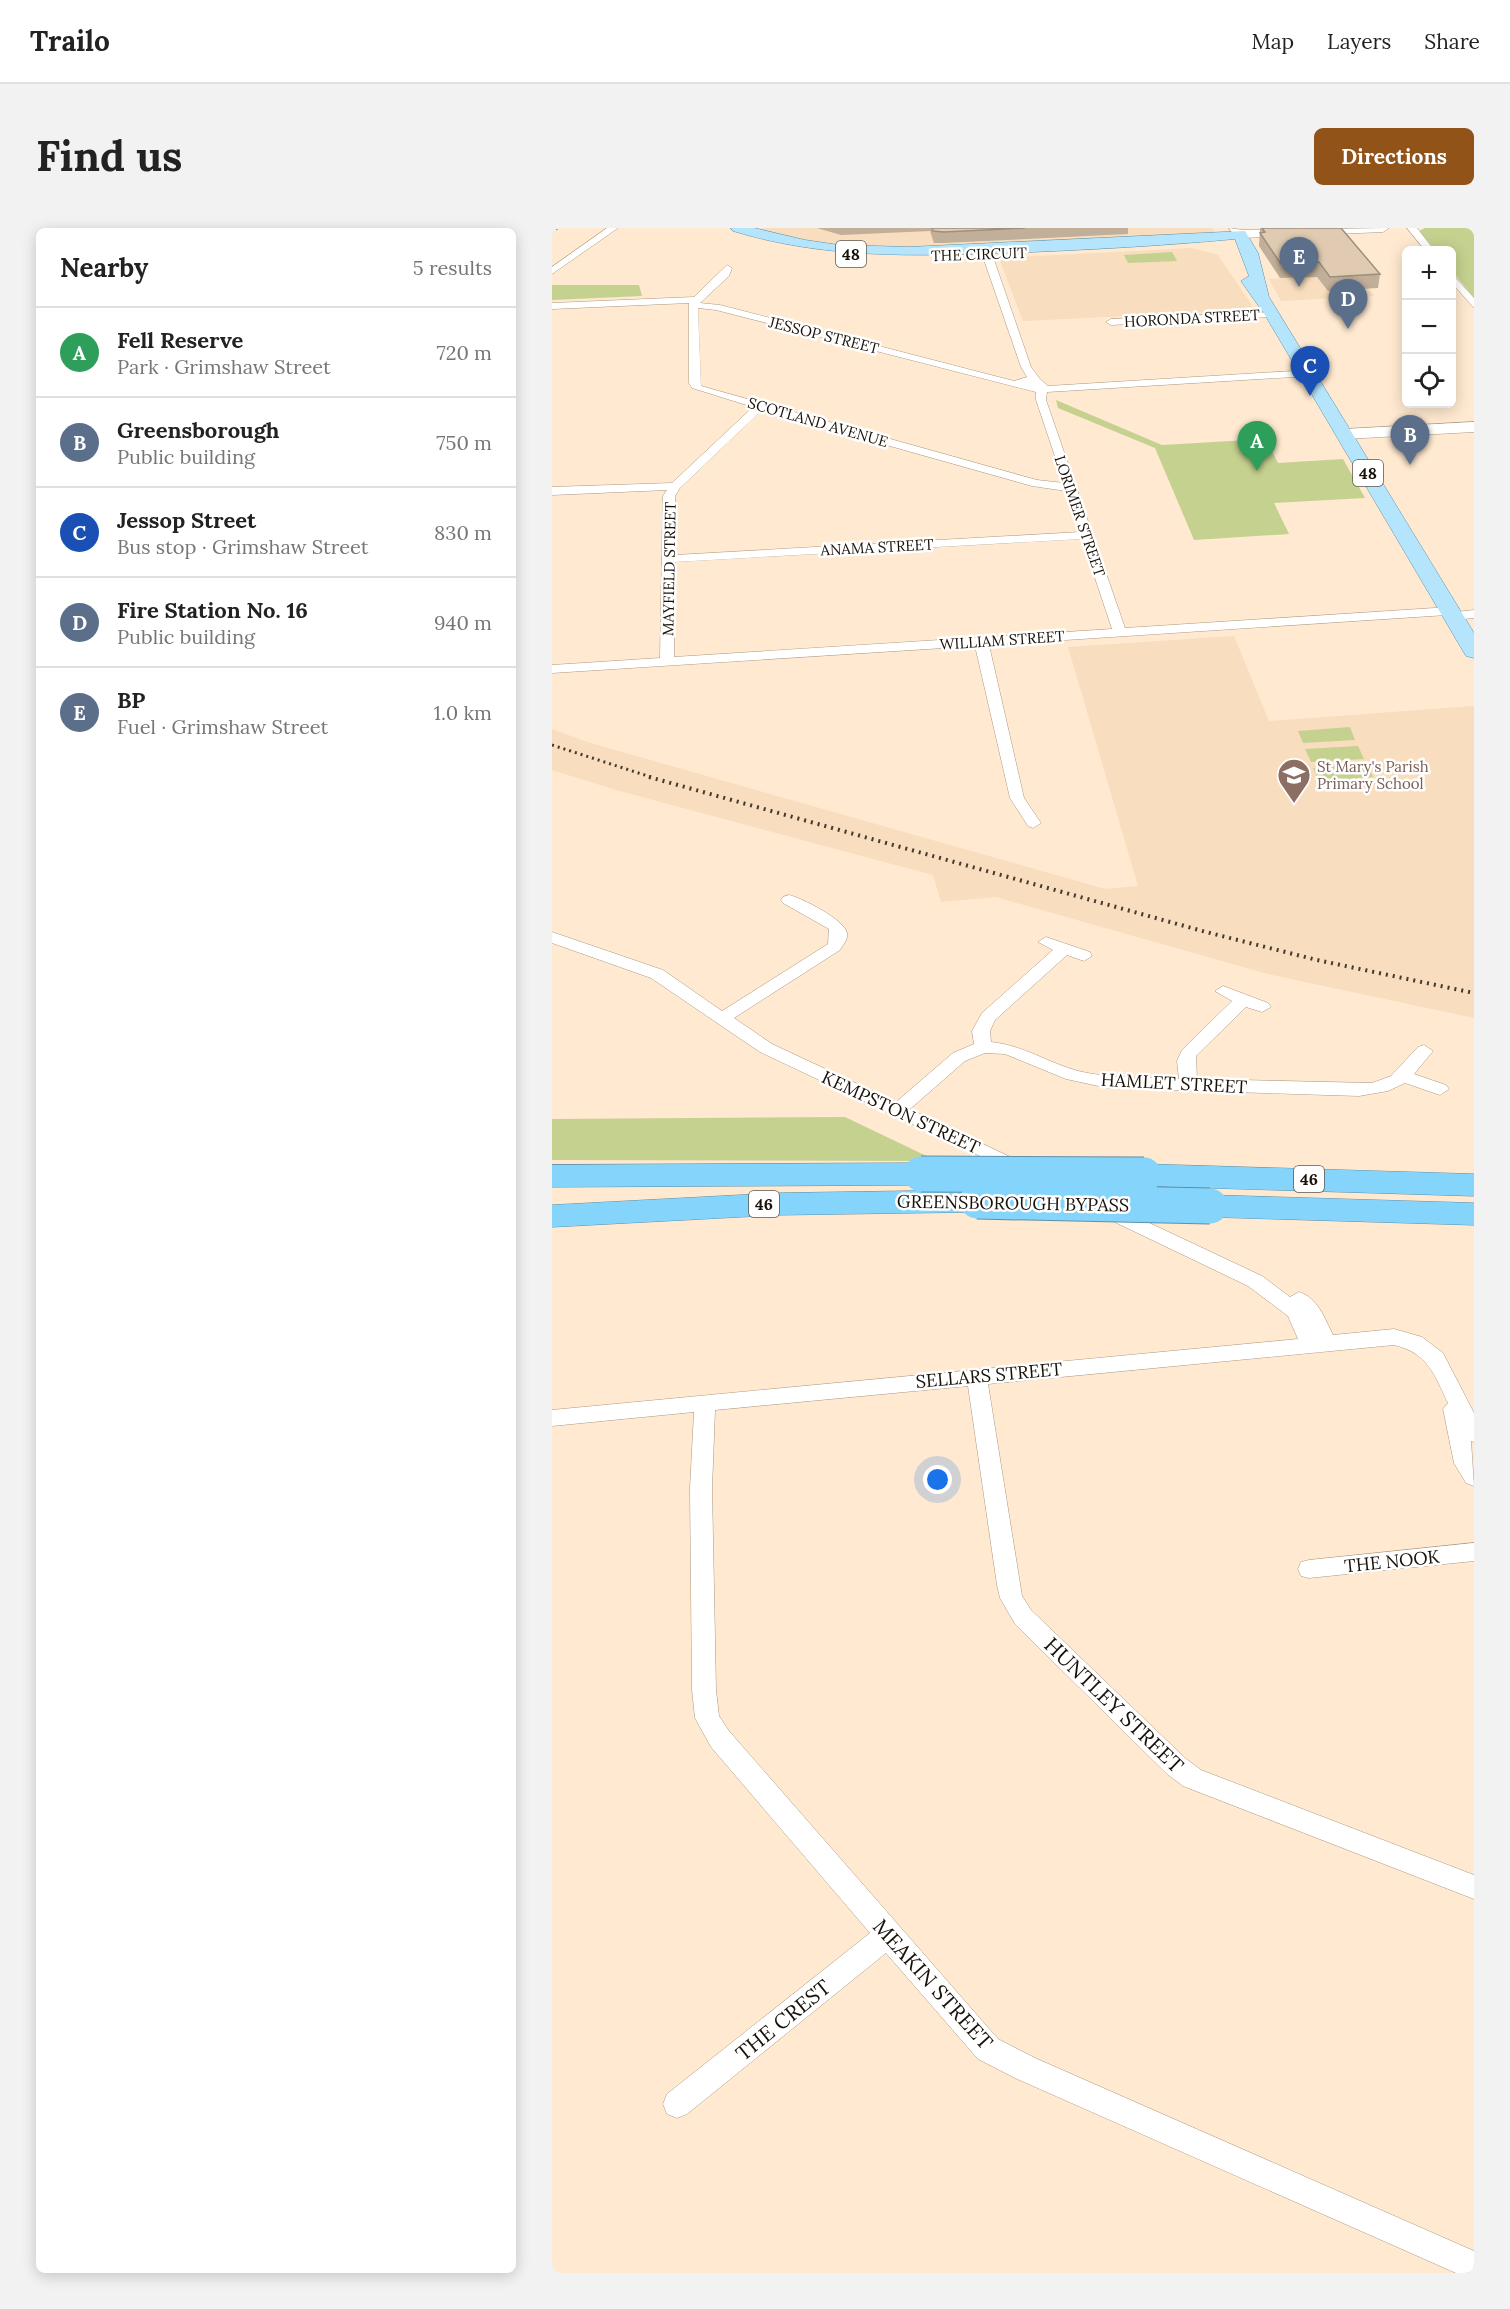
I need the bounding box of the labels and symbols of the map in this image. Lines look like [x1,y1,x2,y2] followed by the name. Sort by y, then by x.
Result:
[1280,238,1318,287] pin: E
[836,241,866,267] road number: 48
[931,243,1028,265] street label: THE CIRCUIT
[1328,279,1368,329] pin: D
[1124,305,1261,331] street label: HORONDA STREET
[766,312,881,358] street label: JESSOP STREET
[1290,346,1329,396] pin: C
[746,393,890,451] street label: SCOTLAND AVENUE
[1390,416,1430,465] pin: B
[1238,422,1276,471] pin: A
[1050,453,1110,579] street label: LORIMER STREET
[1353,460,1383,486] road number: 48
[658,501,680,636] street label: MAYFIELD STREET
[819,535,934,559] street label: ANAMA STREET
[939,626,1066,654] street label: WILLIAM STREET
[1276,757,1312,804] school or university icon: St Mary's Parish Primary School
[1317,757,1429,793] place label: St Mary's Parish Primary School
[818,1065,984,1159] street label: KEMPSTON STREET
[1100,1068,1248,1098] street label: HAMLET STREET
[1294,1166,1324,1192] road number: 46
[897,1189,1129,1217] street label: GREENSBOROUGH BYPASS
[749,1191,779,1217] road number: 46
[915,1357,1064,1393] street label: SELLARS STREET
[923,1465,952,1494] your location
[1343,1544,1442,1577] street label: THE NOOK
[1039,1631,1189,1779] street label: HUNTLEY STREET
[867,1913,999,2055] street label: MEAKIN STREET
[730,1973,836,2067] street label: THE CREST

